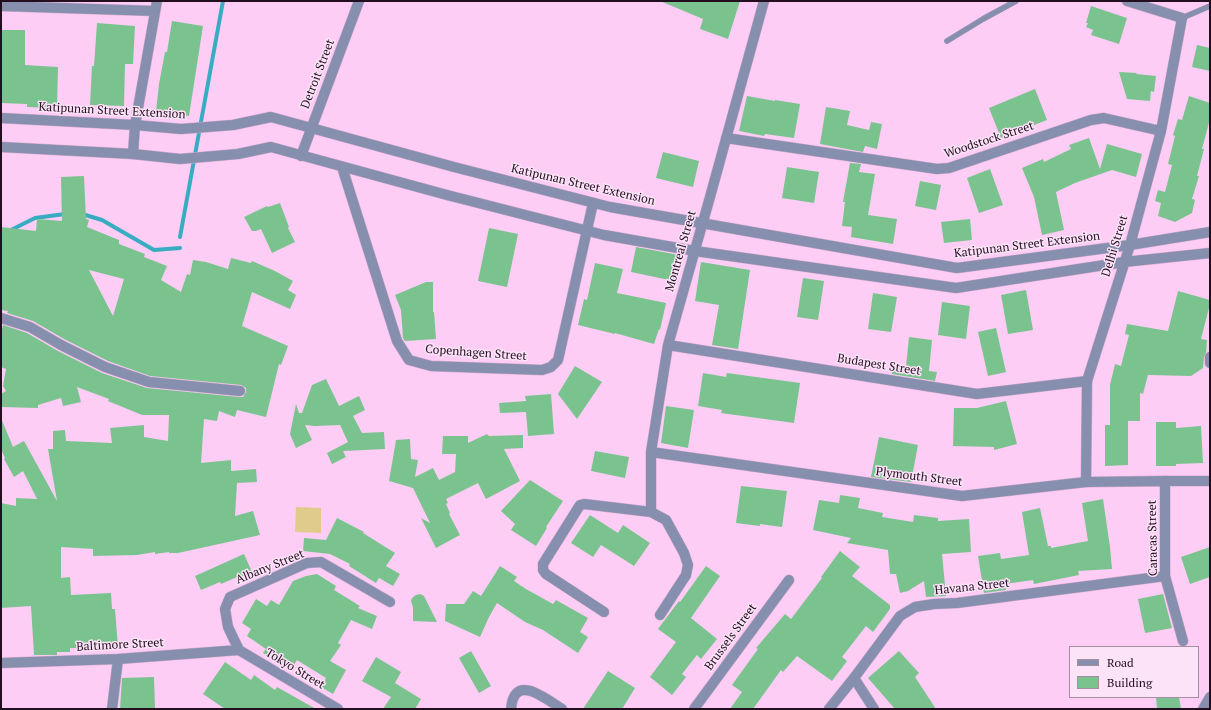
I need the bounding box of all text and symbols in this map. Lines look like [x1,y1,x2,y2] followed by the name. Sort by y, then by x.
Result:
[298,37,338,111] street label: Detroit Street
[38,100,186,122] street label: Katipunan Street Extension
[942,119,1036,161] street label: Woodstock Street
[510,161,656,209] street label: Katipunan Street Extension
[663,209,699,293] street label: Montreal Street
[1099,213,1131,279] street label: Delhi Street
[953,229,1101,261] street label: Katipunan Street Extension
[425,342,527,364] street label: Copenhagen Street
[836,351,922,379] street label: Budapest Street
[875,465,963,489] street label: Plymouth Street
[1145,500,1161,576] street label: Caracas Street
[234,547,306,587] street label: Albany Street
[934,576,1010,598] street label: Havana Street
[702,601,760,673] street label: Brussels Street
[76,636,164,654] street label: Baltimore Street
[263,646,327,692] street label: Tokyo Street
[1069,646,1199,698] legend
[1107,655,1134,670] text: Road
[1107,675,1152,690] text: Building

